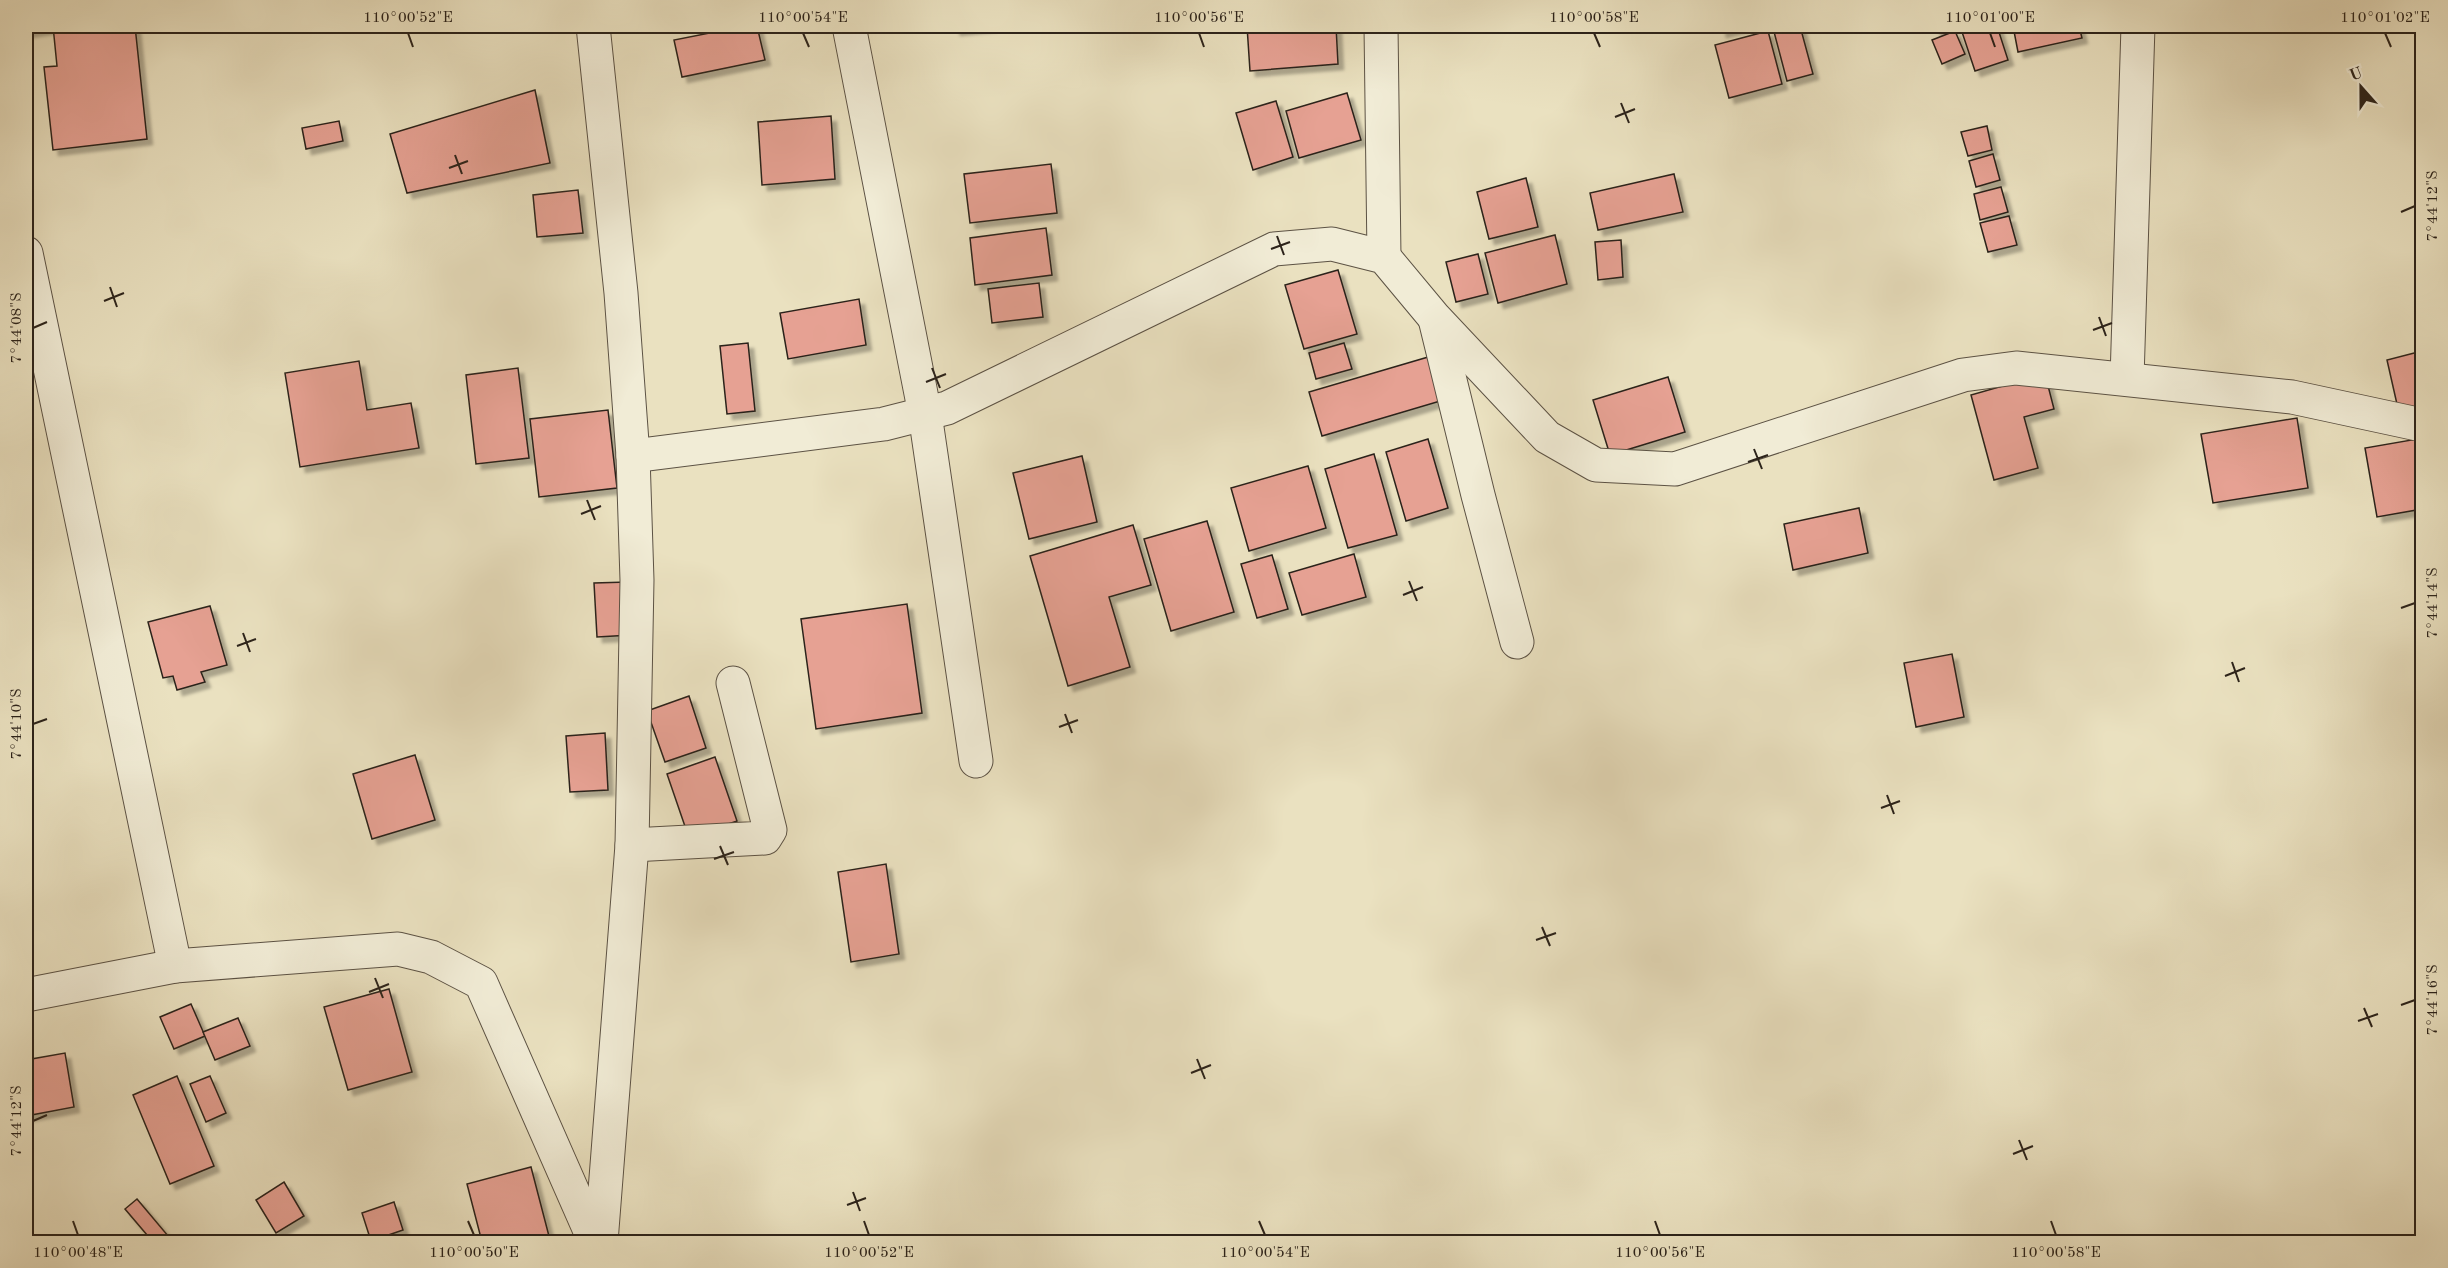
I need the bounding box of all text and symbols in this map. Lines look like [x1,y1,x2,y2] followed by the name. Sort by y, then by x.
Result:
[363,11,453,26] text: 110°00'52"E
[758,11,848,26] text: 110°00'54"E
[1154,11,1244,26] text: 110°00'56"E
[1549,11,1639,26] text: 110°00'58"E
[1945,11,2035,26] text: 110°01'00"E
[2340,11,2430,26] text: 110°01'02"E
[2331,57,2391,117] north arrow
[2348,65,2365,85] text: U
[2426,170,2441,242] text: 7°44'12"S
[10,292,25,364] text: 7°44'08"S
[2426,567,2441,639] text: 7°44'14"S
[10,688,25,760] text: 7°44'10"S
[2426,964,2441,1036] text: 7°44'16"S
[10,1085,25,1157] text: 7°44'12"S
[33,1246,123,1261] text: 110°00'48"E
[429,1246,519,1261] text: 110°00'50"E
[824,1246,914,1261] text: 110°00'52"E
[1220,1246,1310,1261] text: 110°00'54"E
[1615,1246,1705,1261] text: 110°00'56"E
[2011,1246,2101,1261] text: 110°00'58"E

